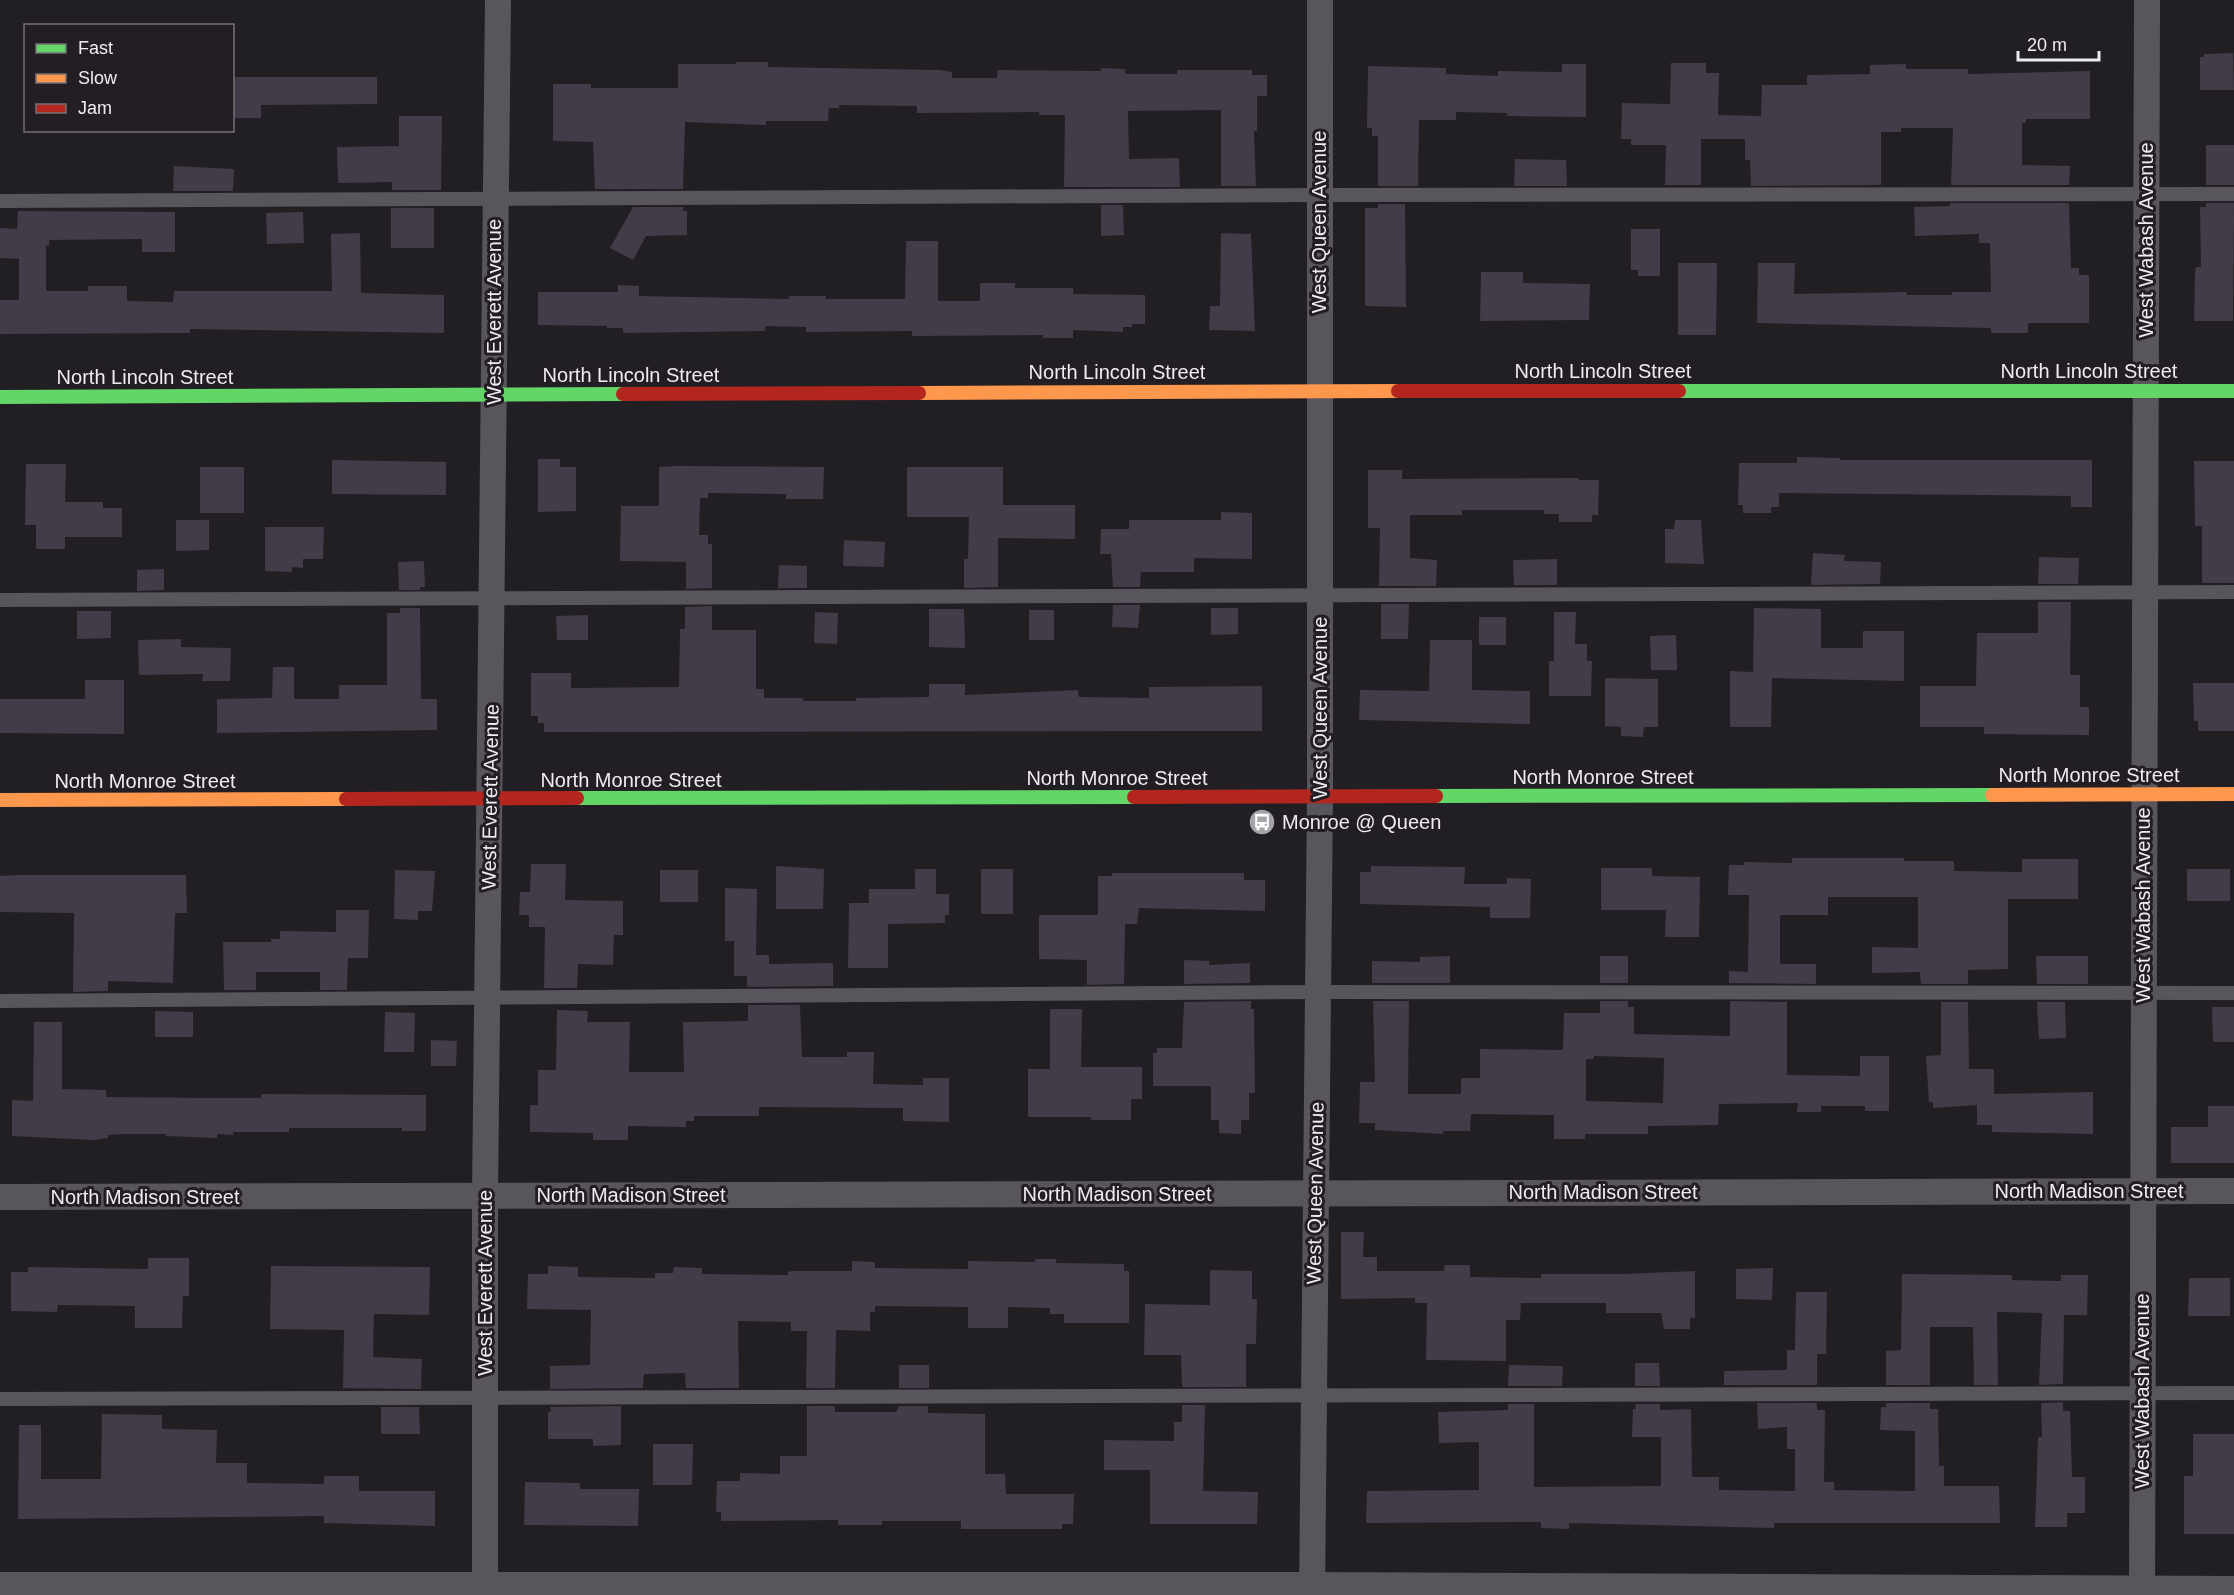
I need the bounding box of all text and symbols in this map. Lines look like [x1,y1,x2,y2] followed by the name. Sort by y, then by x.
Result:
[24,24,234,132] legend
[2018,24,2099,62] scale bar
[2027,35,2067,55] text: 20 m
[78,38,113,58] text: Fast
[78,68,118,88] text: Slow
[78,98,112,118] text: Jam
[1308,131,1330,313] street label: West Queen Avenue
[2135,142,2157,338] street label: West Wabash Avenue
[483,219,505,405] street label: West Everett Avenue
[1515,360,1692,382] street label: North Lincoln Street
[2001,360,2178,382] street label: North Lincoln Street
[1029,361,1206,383] street label: North Lincoln Street
[543,364,720,386] street label: North Lincoln Street
[57,366,234,388] street label: North Lincoln Street
[1309,617,1331,799] street label: West Queen Avenue
[477,704,503,890] street label: West Everett Avenue
[1998,764,2180,786] street label: North Monroe Street
[1512,766,1694,788] street label: North Monroe Street
[1026,767,1208,789] street label: North Monroe Street
[540,769,722,791] street label: North Monroe Street
[54,770,236,792] street label: North Monroe Street
[1247,807,1277,837] bus stop icon: Monroe @ Queen
[2132,807,2154,1003] street label: West Wabash Avenue
[1282,811,1441,833] place label: Monroe @ Queen
[1302,1101,1328,1285] street label: West Queen Avenue
[1995,1180,2184,1202] street label: North Madison Street
[1509,1181,1698,1203] street label: North Madison Street
[1023,1183,1212,1205] street label: North Madison Street
[537,1184,726,1206] street label: North Madison Street
[51,1186,240,1208] street label: North Madison Street
[474,1190,496,1376] street label: West Everett Avenue
[2131,1293,2153,1489] street label: West Wabash Avenue

